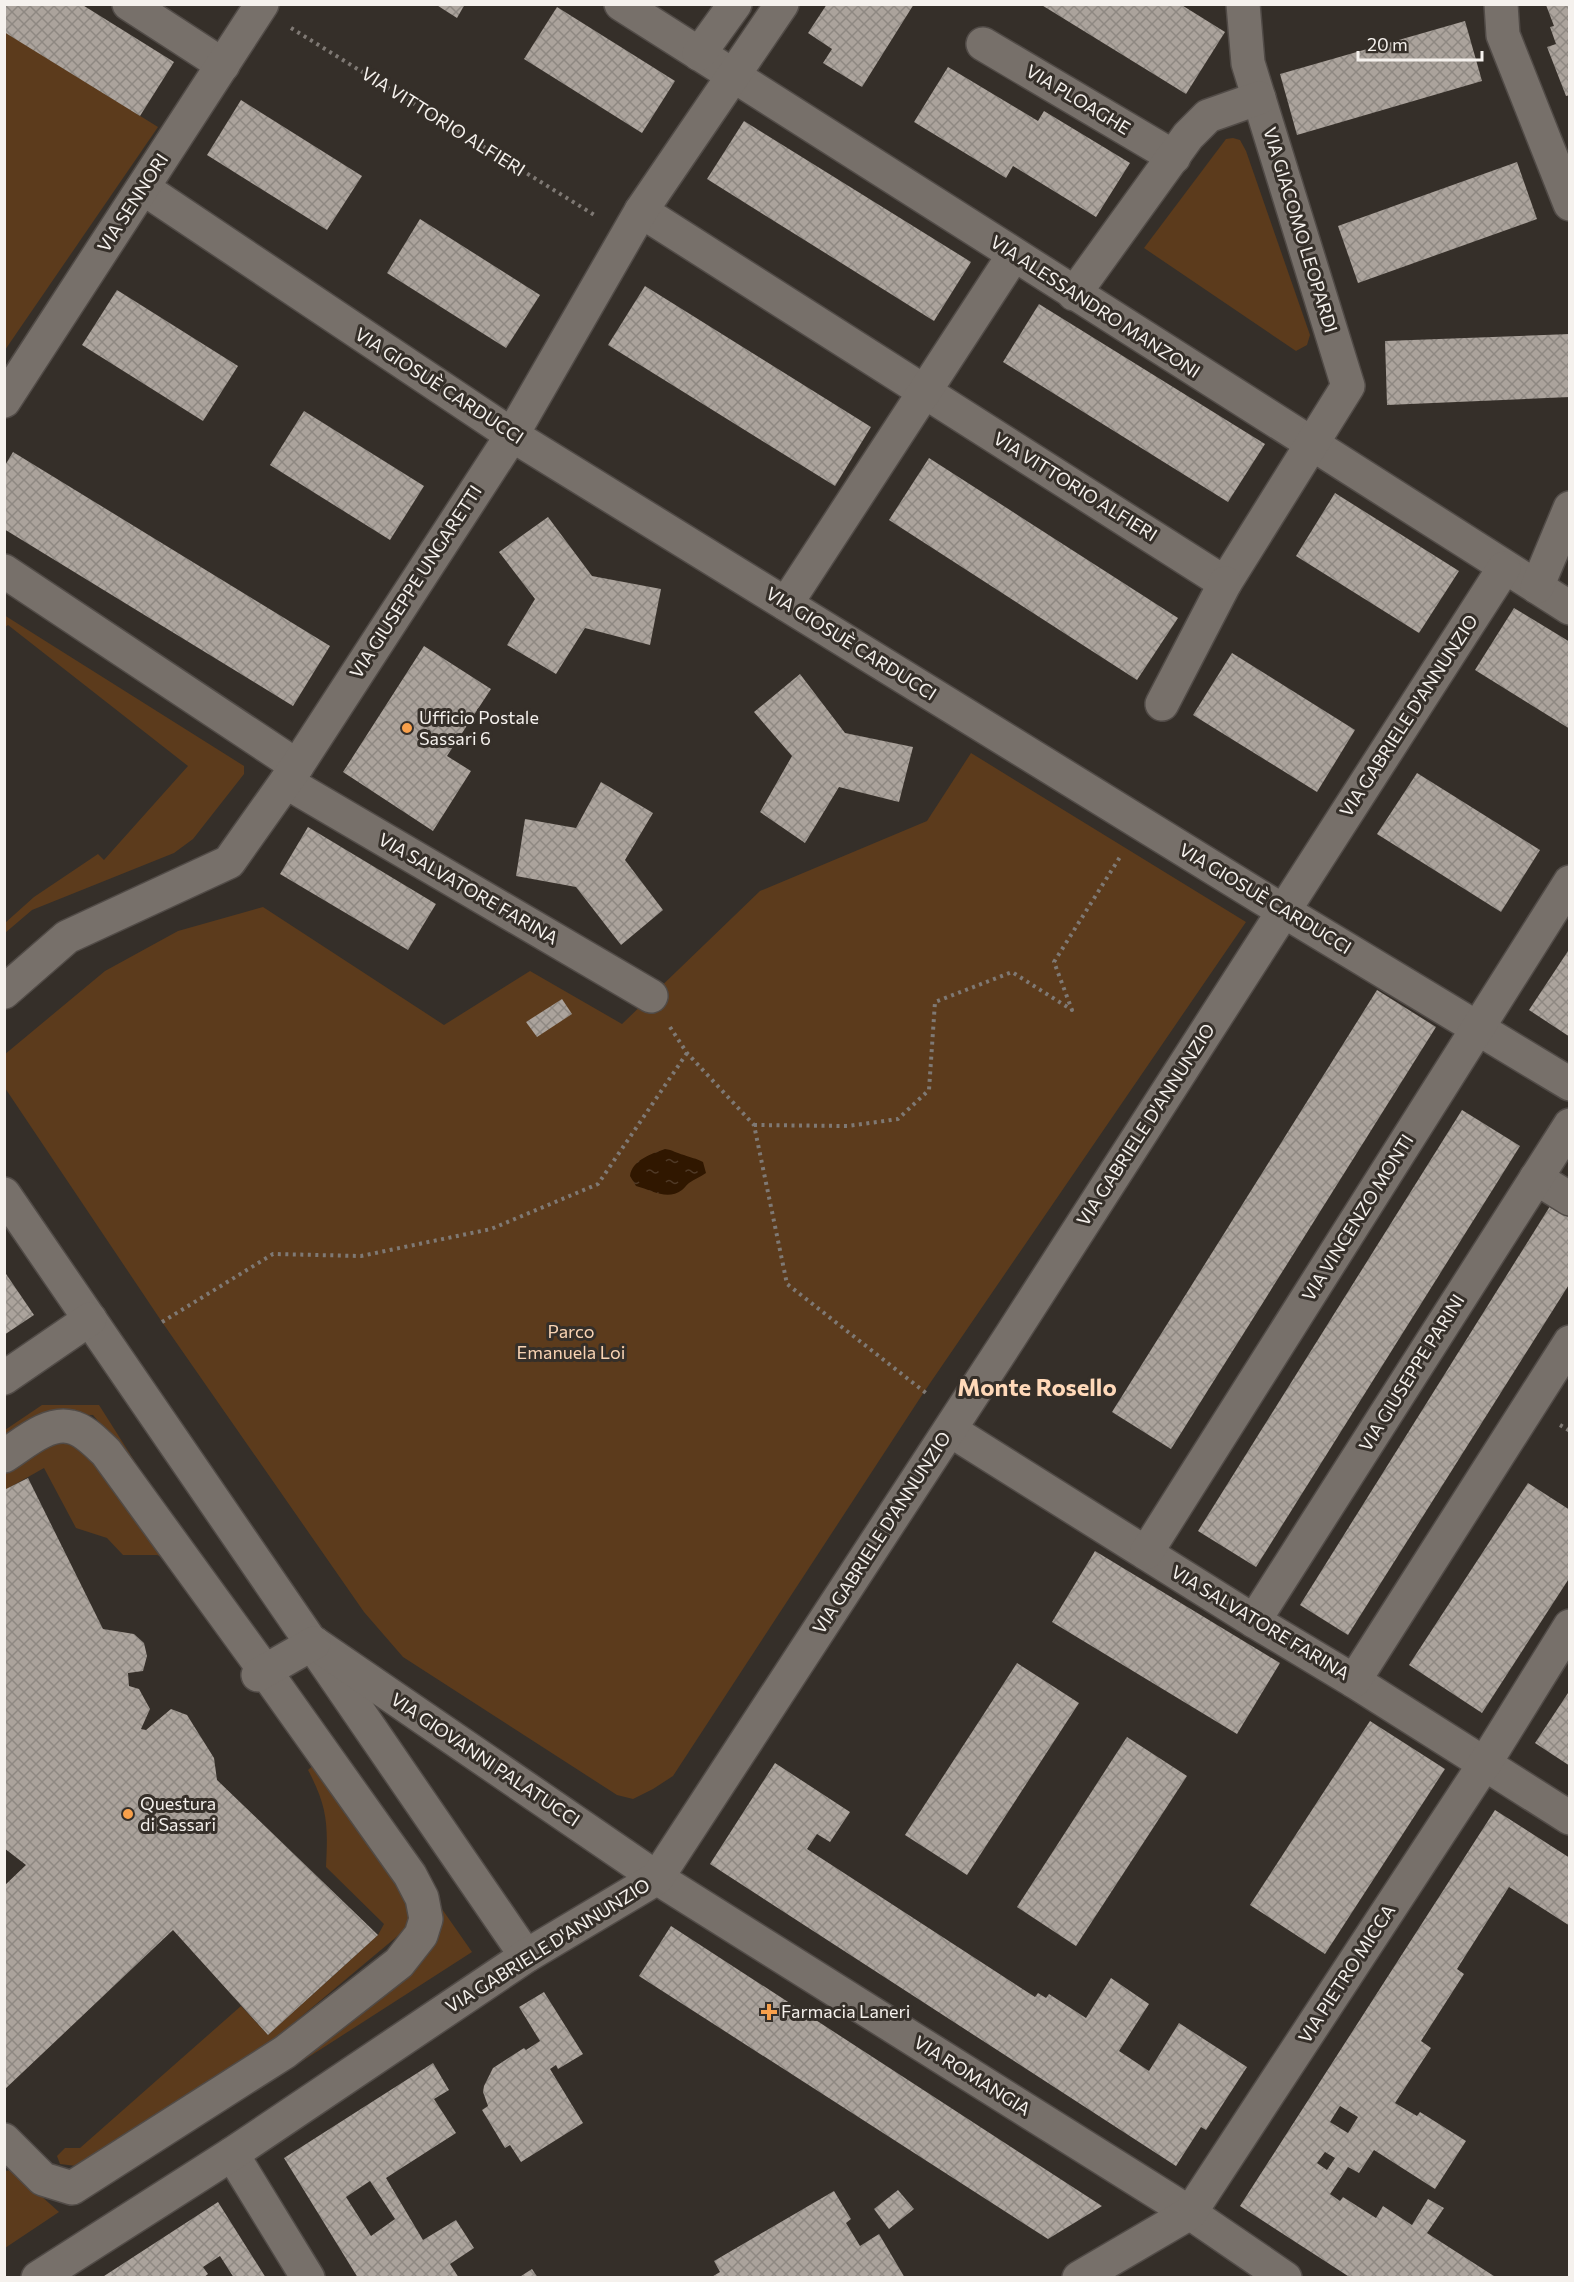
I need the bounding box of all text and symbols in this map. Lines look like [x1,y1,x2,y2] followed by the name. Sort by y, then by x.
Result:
[1358,24,1482,62] scale bar
[1367,33,1408,55] text: 20 m
[1022,59,1135,139] street label: VIA PLOAGHE
[358,62,529,181] street label: VIA VITTORIO ALFIERI
[1259,124,1343,335] street label: VIA GIACOMO LEOPARDI
[92,149,172,256] street label: VIA SENNORI
[987,230,1204,382] street label: VIA ALESSANDRO MANZONI
[351,322,528,448] street label: VIA GIOSUÈ CARDUCCI
[990,427,1161,546] street label: VIA VITTORIO ALFIERI
[344,481,486,682] street label: VIA GIUSEPPE UNGARETTI
[762,582,941,705] street label: VIA GIOSUÈ CARDUCCI
[1334,610,1482,821] street label: VIA GABRIELE D'ANNUNZIO
[419,706,539,749] place label: Ufficio Postale Sassari 6
[400,721,414,735] marker: Ufficio Postale Sassari 6
[375,828,562,949] street label: VIA SALVATORE FARINA
[1175,838,1356,958] street label: VIA GIOSUÈ CARDUCCI
[1071,1019,1219,1230] street label: VIA GABRIELE D'ANNUNZIO
[1297,1130,1417,1305] street label: VIA VINCENZO MONTI
[1354,1290,1468,1455] street label: VIA GIUSEPPE PARINI
[517,1320,625,1363] park label: Parco Emanuela Loi
[957,1372,1117,1401] district label: Monte Rosello
[807,1427,955,1638] street label: VIA GABRIELE D'ANNUNZIO
[1167,1560,1354,1684] street label: VIA SALVATORE FARINA
[387,1688,584,1831] street label: VIA GIOVANNI PALATUCCI
[140,1792,216,1835] place label: Questura di Sassari
[121,1807,135,1821] marker: Questura di Sassari
[441,1873,654,2017] street label: VIA GABRIELE D'ANNUNZIO
[1293,1900,1399,2047] street label: VIA PIETRO MICCA
[781,2000,910,2022] place label: Farmacia Laneri
[762,2005,776,2019] marker: Farmacia Laneri
[910,2031,1035,2120] street label: VIA ROMANGIA

